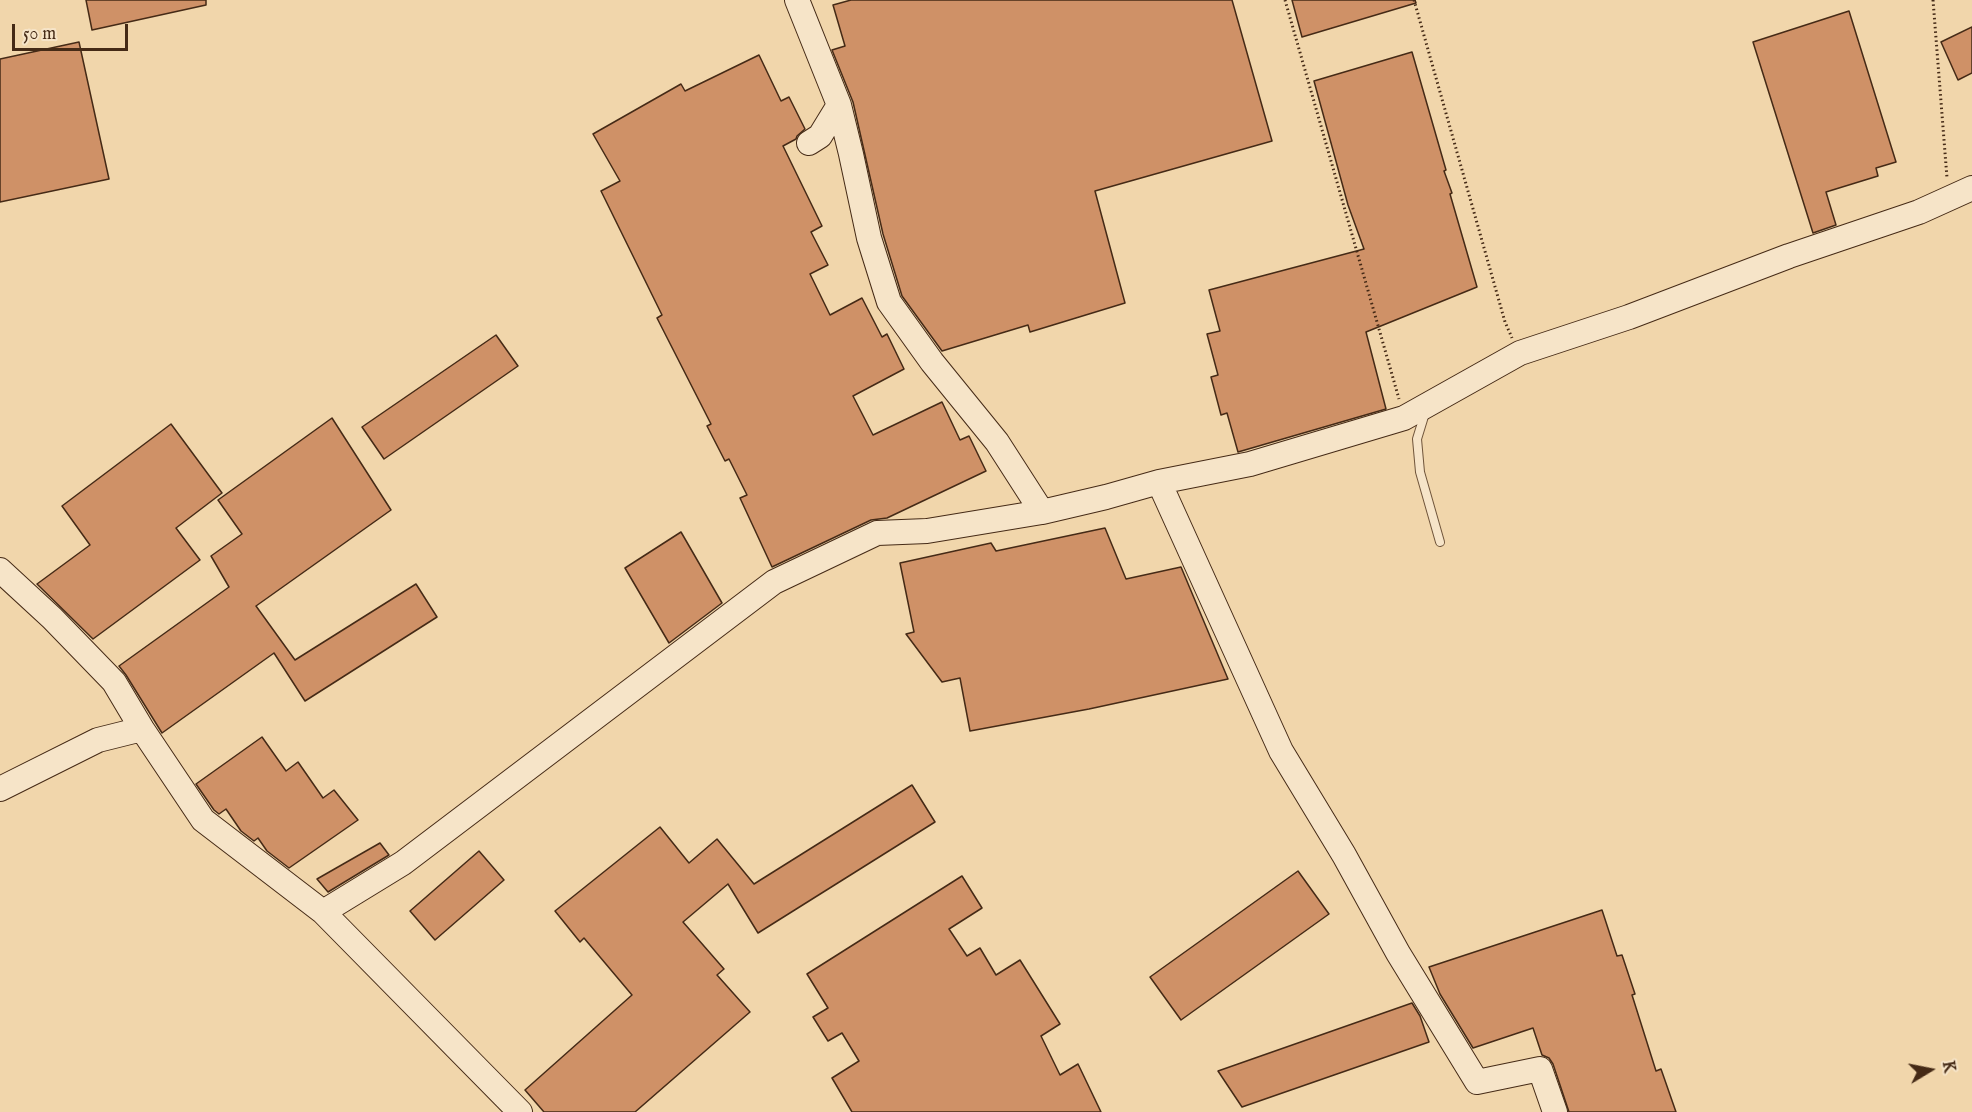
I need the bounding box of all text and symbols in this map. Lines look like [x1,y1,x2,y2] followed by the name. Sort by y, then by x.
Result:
[15,12,130,50] scale bar
[23,23,56,46] text: 50 m
[1900,1040,1960,1100] north arrow
[1937,1059,1959,1074] text: K

